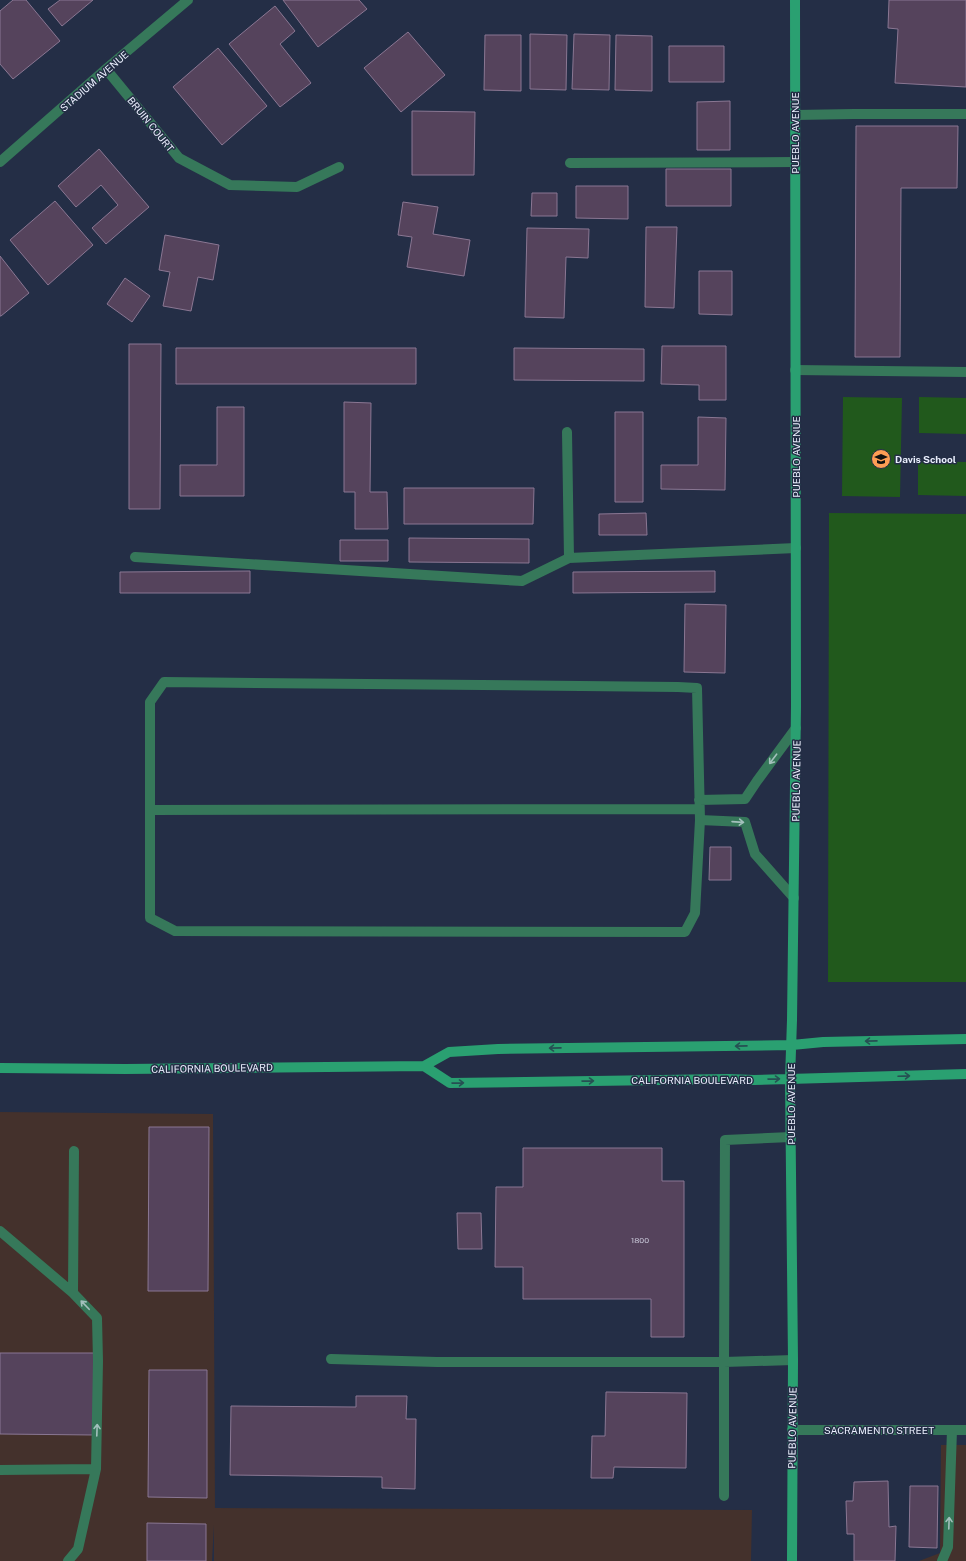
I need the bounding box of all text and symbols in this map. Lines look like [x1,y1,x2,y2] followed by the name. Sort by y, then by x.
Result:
[57,48,131,114] street label: STADIUM AVENUE
[789,92,801,174] street label: PUEBLO AVENUE
[125,94,177,154] street label: BRUIN COURT
[790,416,802,498] street label: PUEBLO AVENUE
[870,448,892,470] school or university icon: Davis School
[895,453,956,465] place label: Davis School
[789,740,803,822] street label: PUEBLO AVENUE
[769,753,777,764] one-way arrow
[732,818,745,825] one-way arrow
[865,1037,878,1045] one-way arrow
[735,1042,748,1050] one-way arrow
[549,1044,562,1052] one-way arrow
[151,1061,273,1075] street label: CALIFORNIA BOULEVARD
[785,1063,797,1145] street label: PUEBLO AVENUE
[897,1072,910,1079] one-way arrow
[631,1074,753,1086] street label: CALIFORNIA BOULEVARD
[767,1075,780,1083] one-way arrow
[581,1077,594,1085] one-way arrow
[451,1079,464,1087] one-way arrow
[631,1235,649,1245] house number: 1800
[80,1300,90,1310] one-way arrow
[785,1387,799,1469] street label: PUEBLO AVENUE
[93,1424,101,1437] one-way arrow
[824,1424,934,1436] street label: SACRAMENTO STREET
[945,1517,953,1530] one-way arrow

